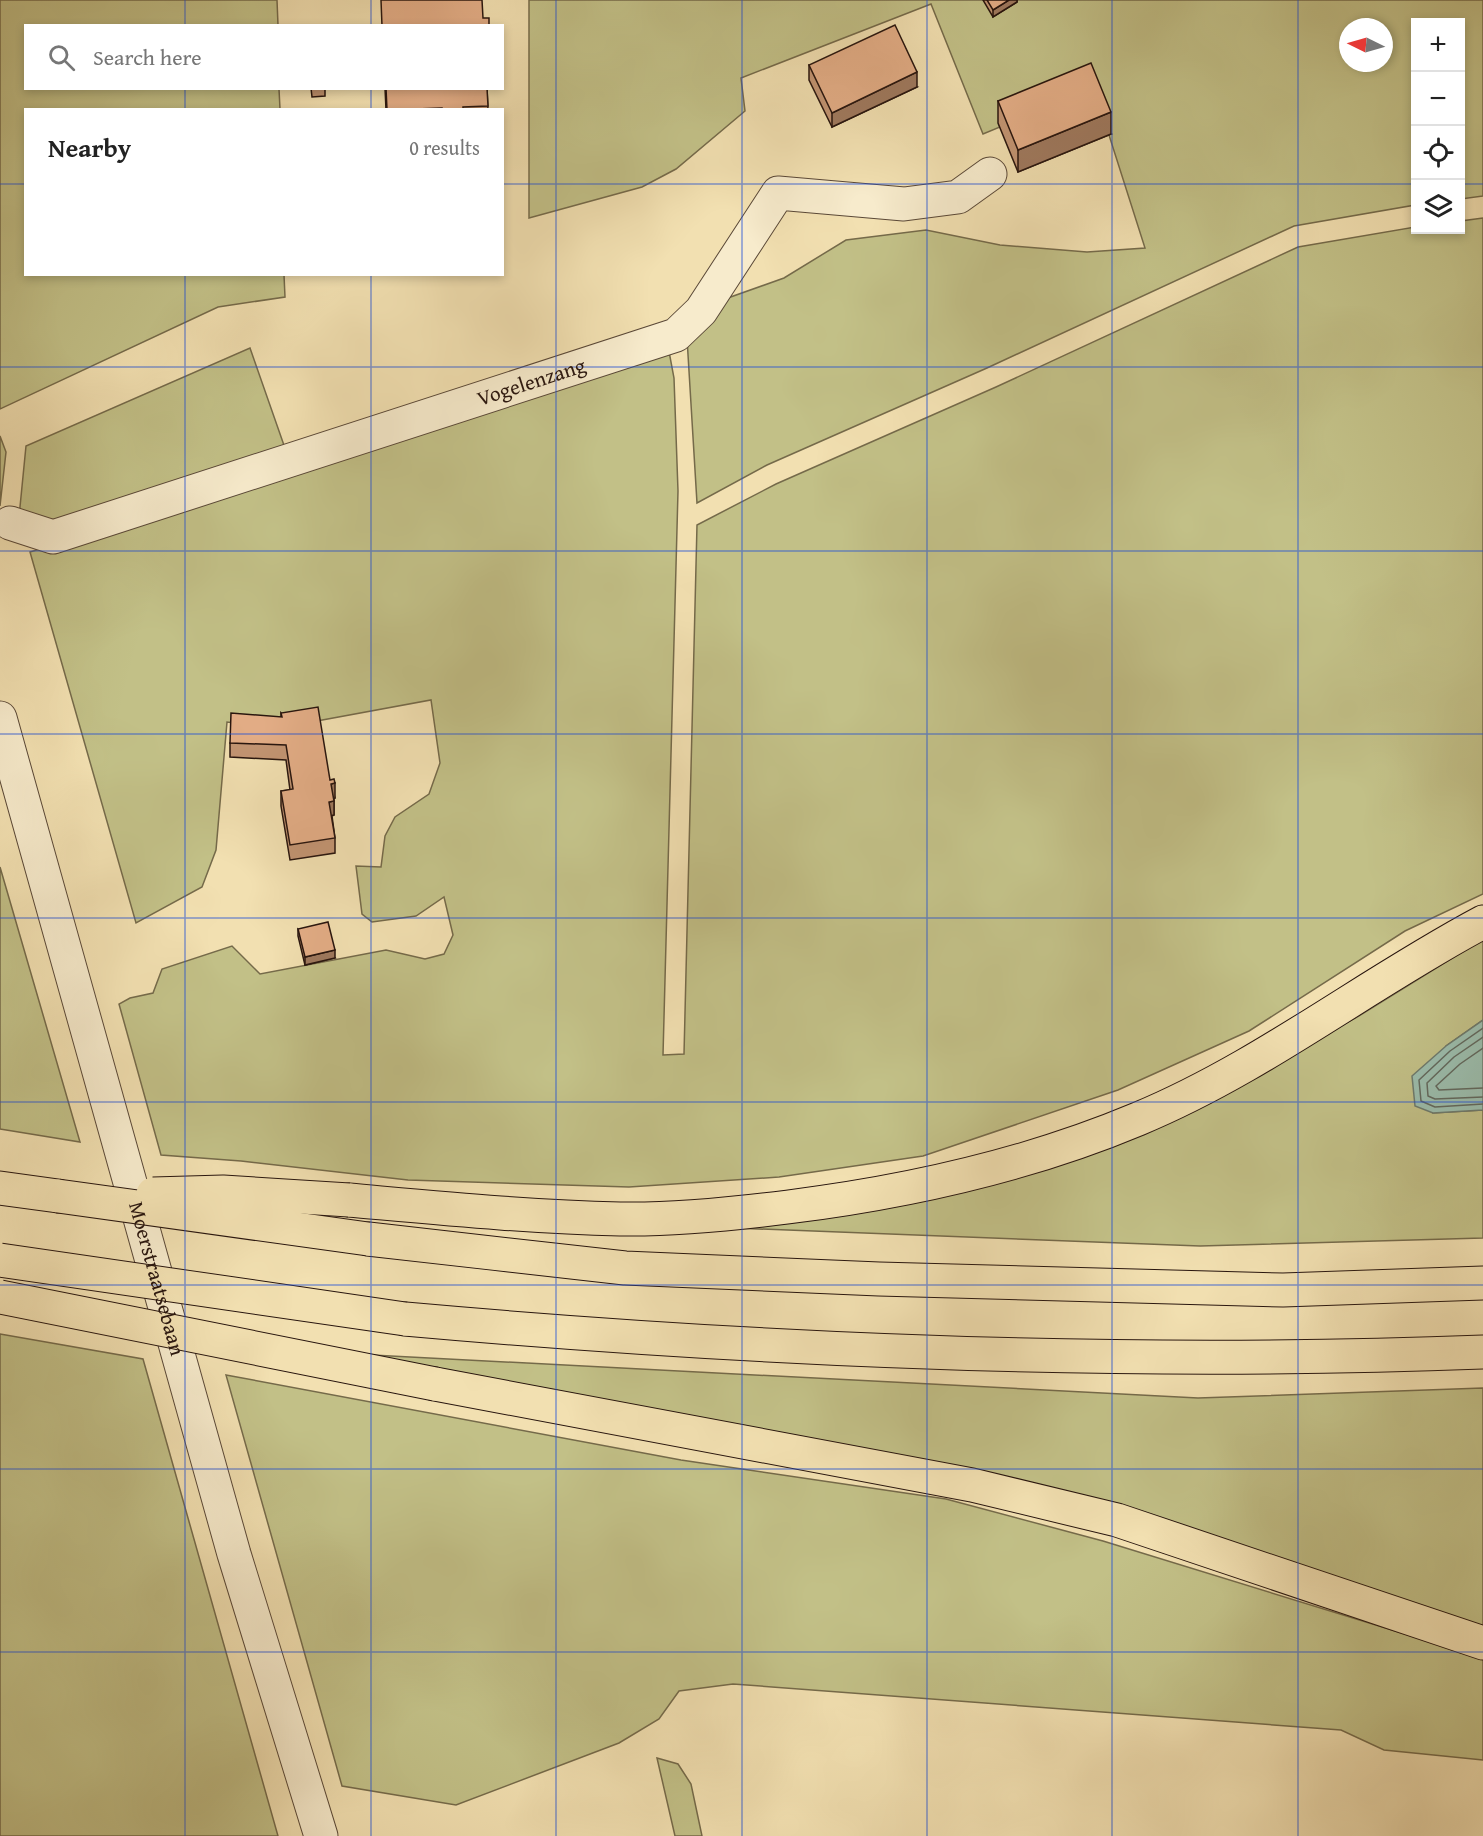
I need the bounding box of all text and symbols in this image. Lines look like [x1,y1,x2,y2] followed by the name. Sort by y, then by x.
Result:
[1339,18,1393,72] north arrow
[1411,18,1465,234] map controls
[1411,18,1465,72] button: +
[24,24,504,90] search box
[45,41,78,74] icon: search
[93,41,202,73] text: Search here
[1411,72,1465,126] button: −
[1411,126,1465,180] button: locate
[48,128,131,167] text: Nearby
[409,133,480,162] text: 0 results
[1411,180,1465,234] button: layers
[473,349,590,414] street label: Vogelenzang
[121,1198,194,1359] street label: Moerstraatsebaan

